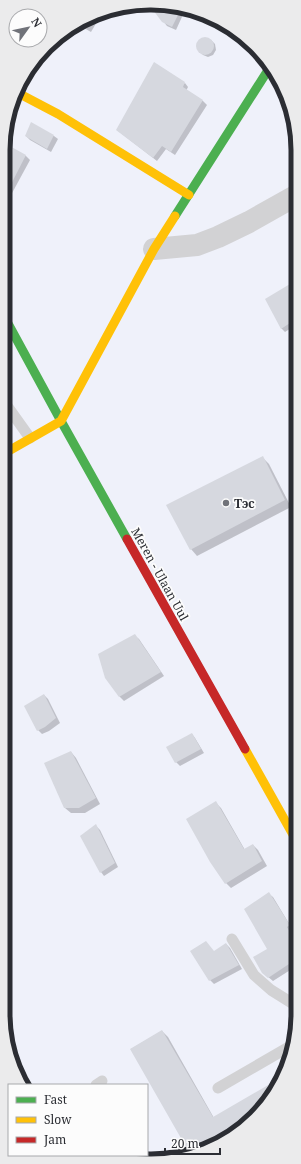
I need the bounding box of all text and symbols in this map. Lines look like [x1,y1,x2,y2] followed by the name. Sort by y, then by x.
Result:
[8,8,48,48] north arrow
[28,15,46,30] text: N
[234,495,255,512] place label: Тэс
[221,498,231,508] marker: Тэс
[127,524,193,624] street label: Meren - Ulaan Uul
[8,1084,148,1156] legend
[44,1091,67,1108] text: Fast
[44,1111,72,1128] text: Slow
[165,1130,220,1156] scale bar
[43,1131,66,1148] text: Jam
[171,1135,199,1152] text: 20 m

